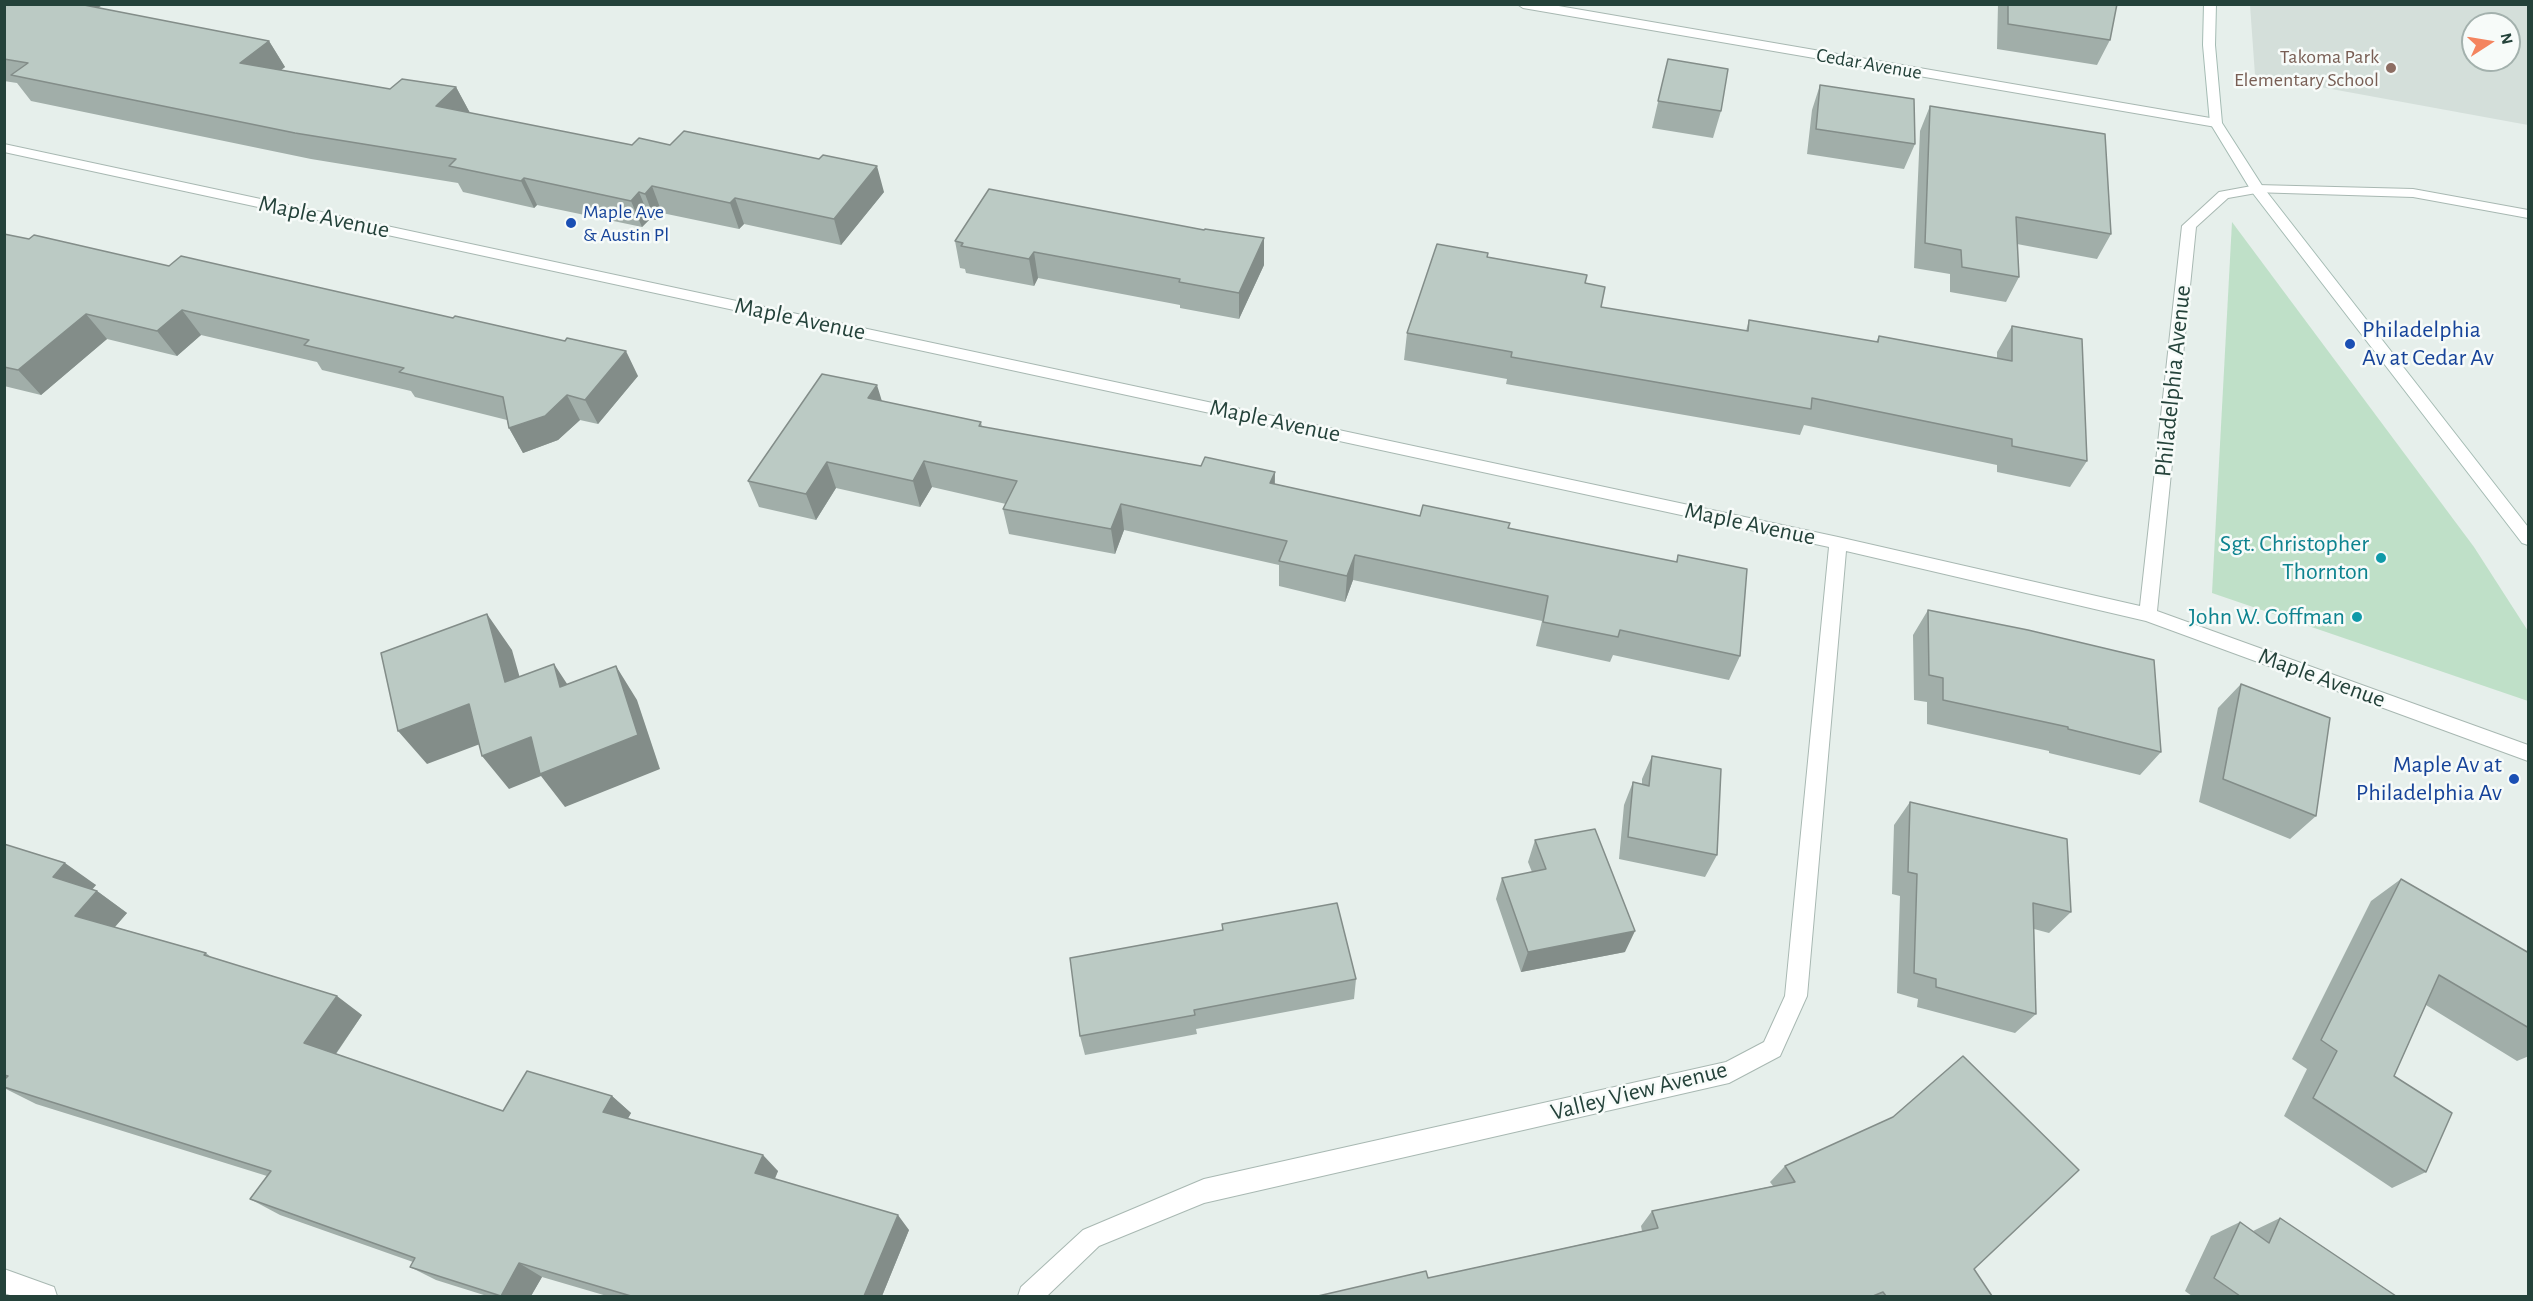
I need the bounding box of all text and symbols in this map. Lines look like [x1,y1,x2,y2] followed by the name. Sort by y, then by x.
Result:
[2461,12,2521,72] north arrow
[2498,32,2516,46] text: N
[1814,43,1924,85] street label: Cedar Avenue
[2234,45,2379,92] place label: Takoma Park Elementary School
[2384,61,2398,75] marker: Takoma Park Elementary School
[256,189,392,245] street label: Maple Avenue
[583,200,669,247] place label: Maple Ave & Austin Pl
[564,216,578,230] marker: Maple Ave & Austin Pl
[2149,284,2197,478] street label: Philadelphia Avenue
[732,291,868,347] street label: Maple Avenue
[2362,316,2494,372] place label: Philadelphia Av at Cedar Av
[2343,337,2357,351] marker: Philadelphia Av at Cedar Av
[1207,393,1343,449] street label: Maple Avenue
[1682,496,1818,552] street label: Maple Avenue
[2220,530,2369,586] place label: Sgt. Christopher Thornton
[2374,551,2388,565] marker: Sgt. Christopher Thornton
[2189,603,2345,631] place label: John W. Coffman
[2350,610,2364,624] marker: John W. Coffman
[2255,642,2389,714] street label: Maple Avenue
[2356,751,2502,807] place label: Maple Av at Philadelphia Av
[2507,772,2521,786] marker: Maple Av at Philadelphia Av
[1548,1055,1730,1127] street label: Valley View Avenue

